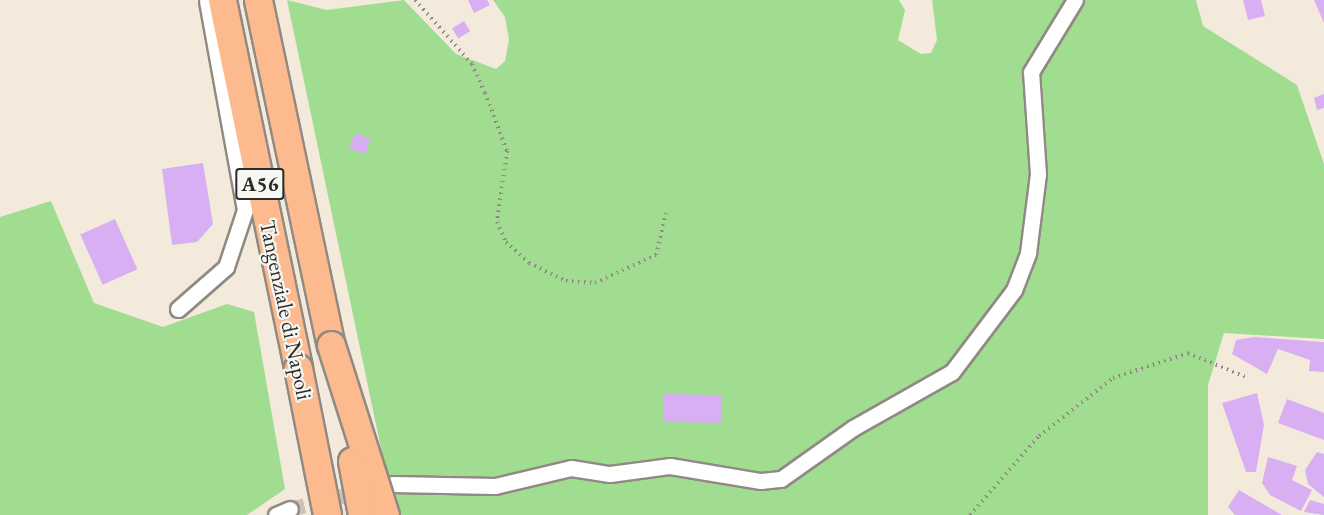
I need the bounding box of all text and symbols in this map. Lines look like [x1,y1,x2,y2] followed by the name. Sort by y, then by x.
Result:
[234,166,286,202] road number: A56
[254,218,318,402] street label: Tangenziale di Napoli

